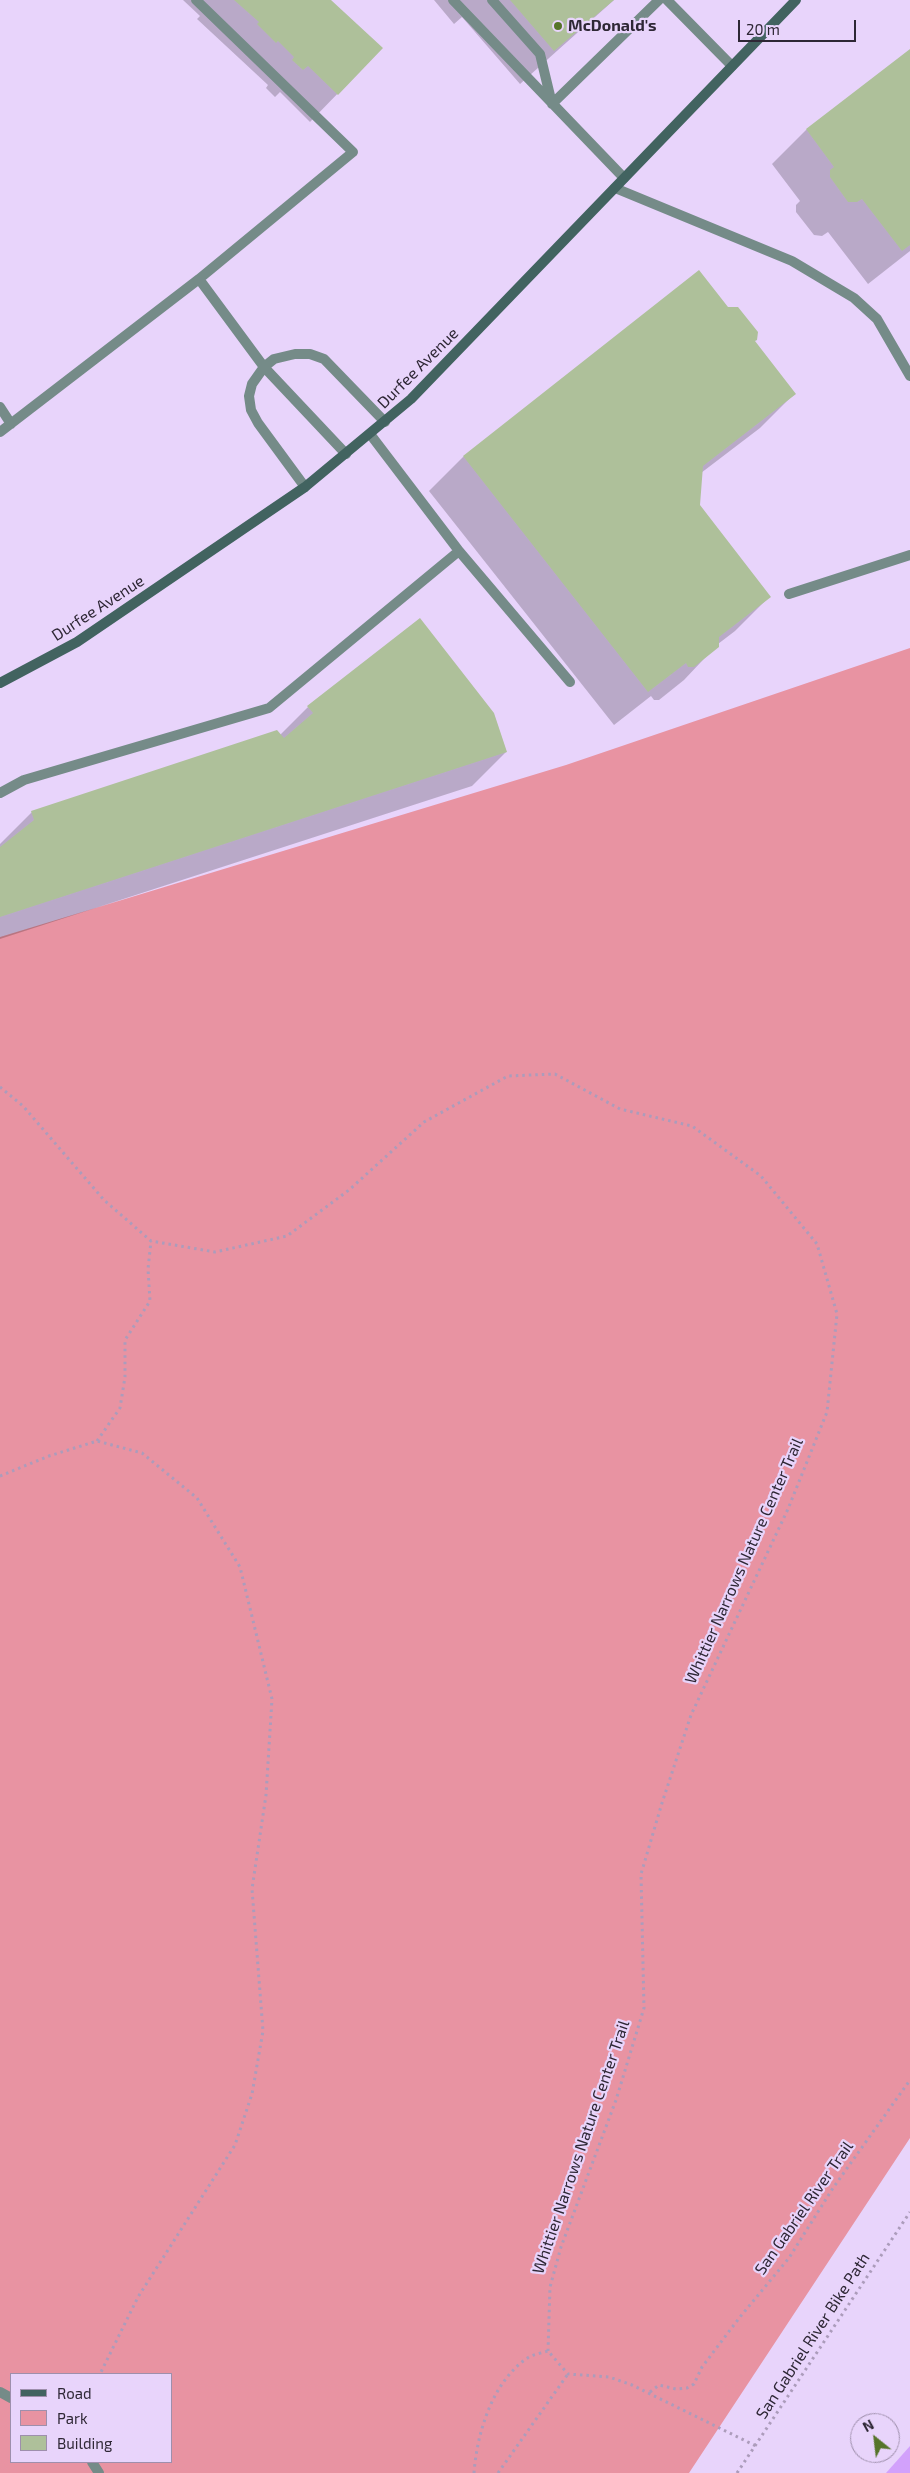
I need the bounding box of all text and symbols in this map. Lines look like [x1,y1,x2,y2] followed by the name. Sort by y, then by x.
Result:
[740,10,858,42] scale bar
[568,16,657,36] place label: McDonald's
[552,20,564,32] marker: McDonald's
[746,20,780,38] text: 20 m
[374,324,462,412] street label: Durfee Avenue
[48,571,148,645] street label: Durfee Avenue
[681,1435,807,1687] street label: Whittier Narrows Nature Center Trail
[528,2018,634,2276] street label: Whittier Narrows Nature Center Trail
[751,2138,857,2278] street label: San Gabriel River Trail
[752,2249,874,2423] street label: San Gabriel River Bike Path
[10,2373,172,2463] legend
[57,2384,92,2402] text: Road
[57,2409,88,2427] text: Park
[850,2413,900,2463] north arrow
[859,2415,877,2435] text: N
[57,2434,112,2452] text: Building

